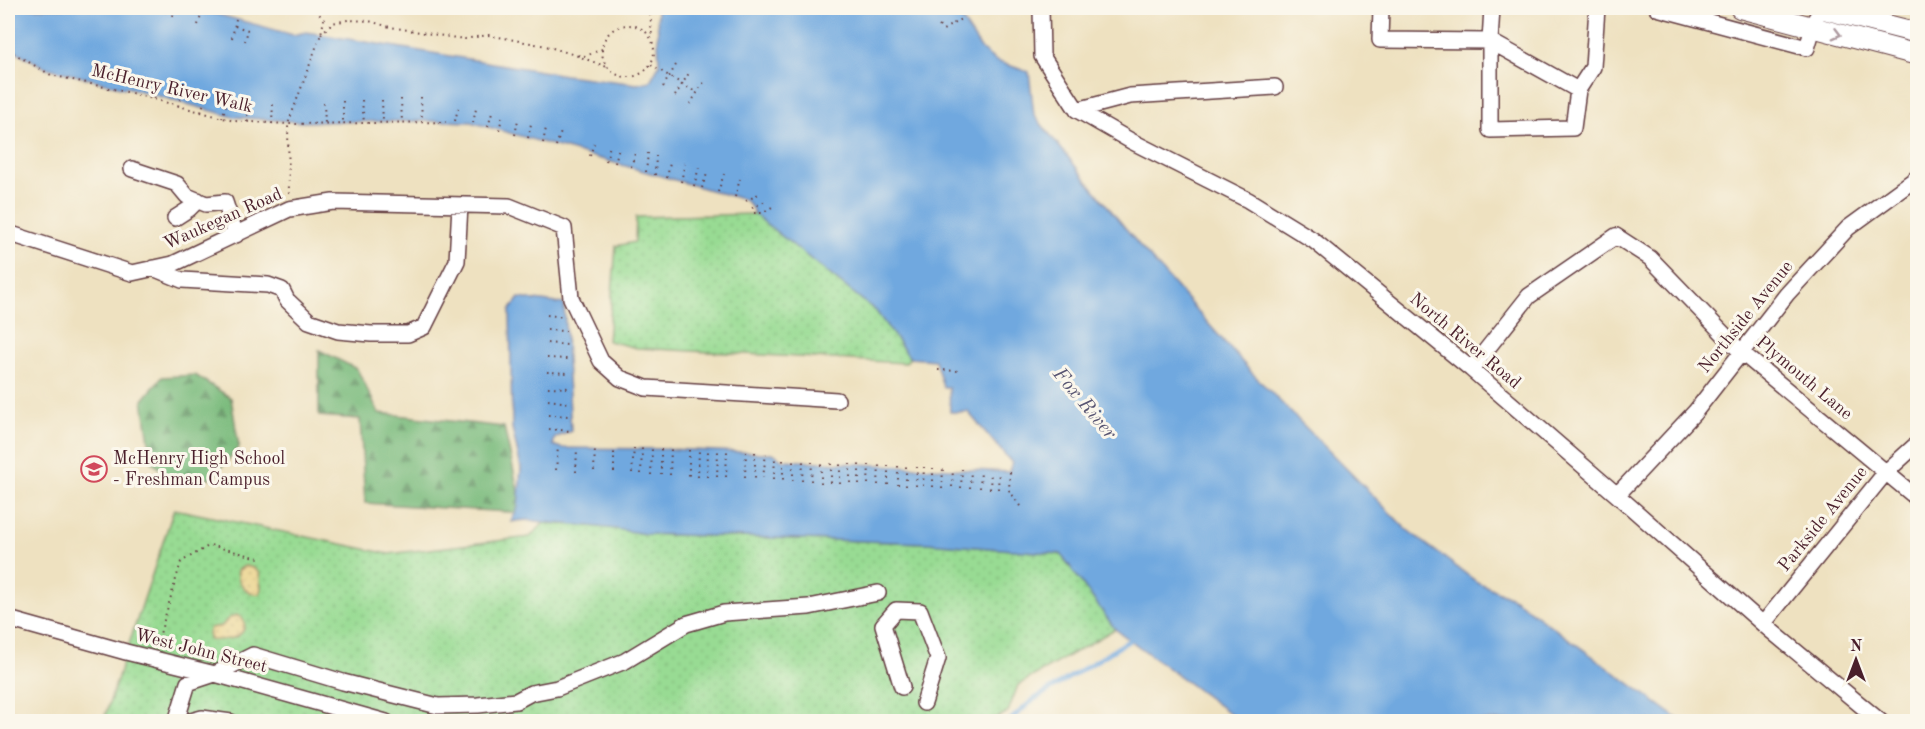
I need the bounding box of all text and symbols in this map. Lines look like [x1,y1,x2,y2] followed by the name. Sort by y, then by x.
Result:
[1831,27,1842,39] one-way arrow
[90,62,254,116] street label: McHenry River Walk
[161,185,285,253] street label: Waukegan Road
[1695,257,1797,377] street label: Northside Avenue
[1406,290,1524,392] street label: North River Road
[1752,333,1856,423] street label: Plymouth Lane
[1048,364,1120,444] water label: Fox River
[113,450,285,489] place label: McHenry High School - Freshman Campus
[79,454,109,484] school or university icon: McHenry High School - Freshman Campus
[1775,463,1871,575] street label: Parkside Avenue
[133,626,269,676] street label: West John Street
[1826,630,1886,690] north arrow
[1850,639,1863,655] text: N

